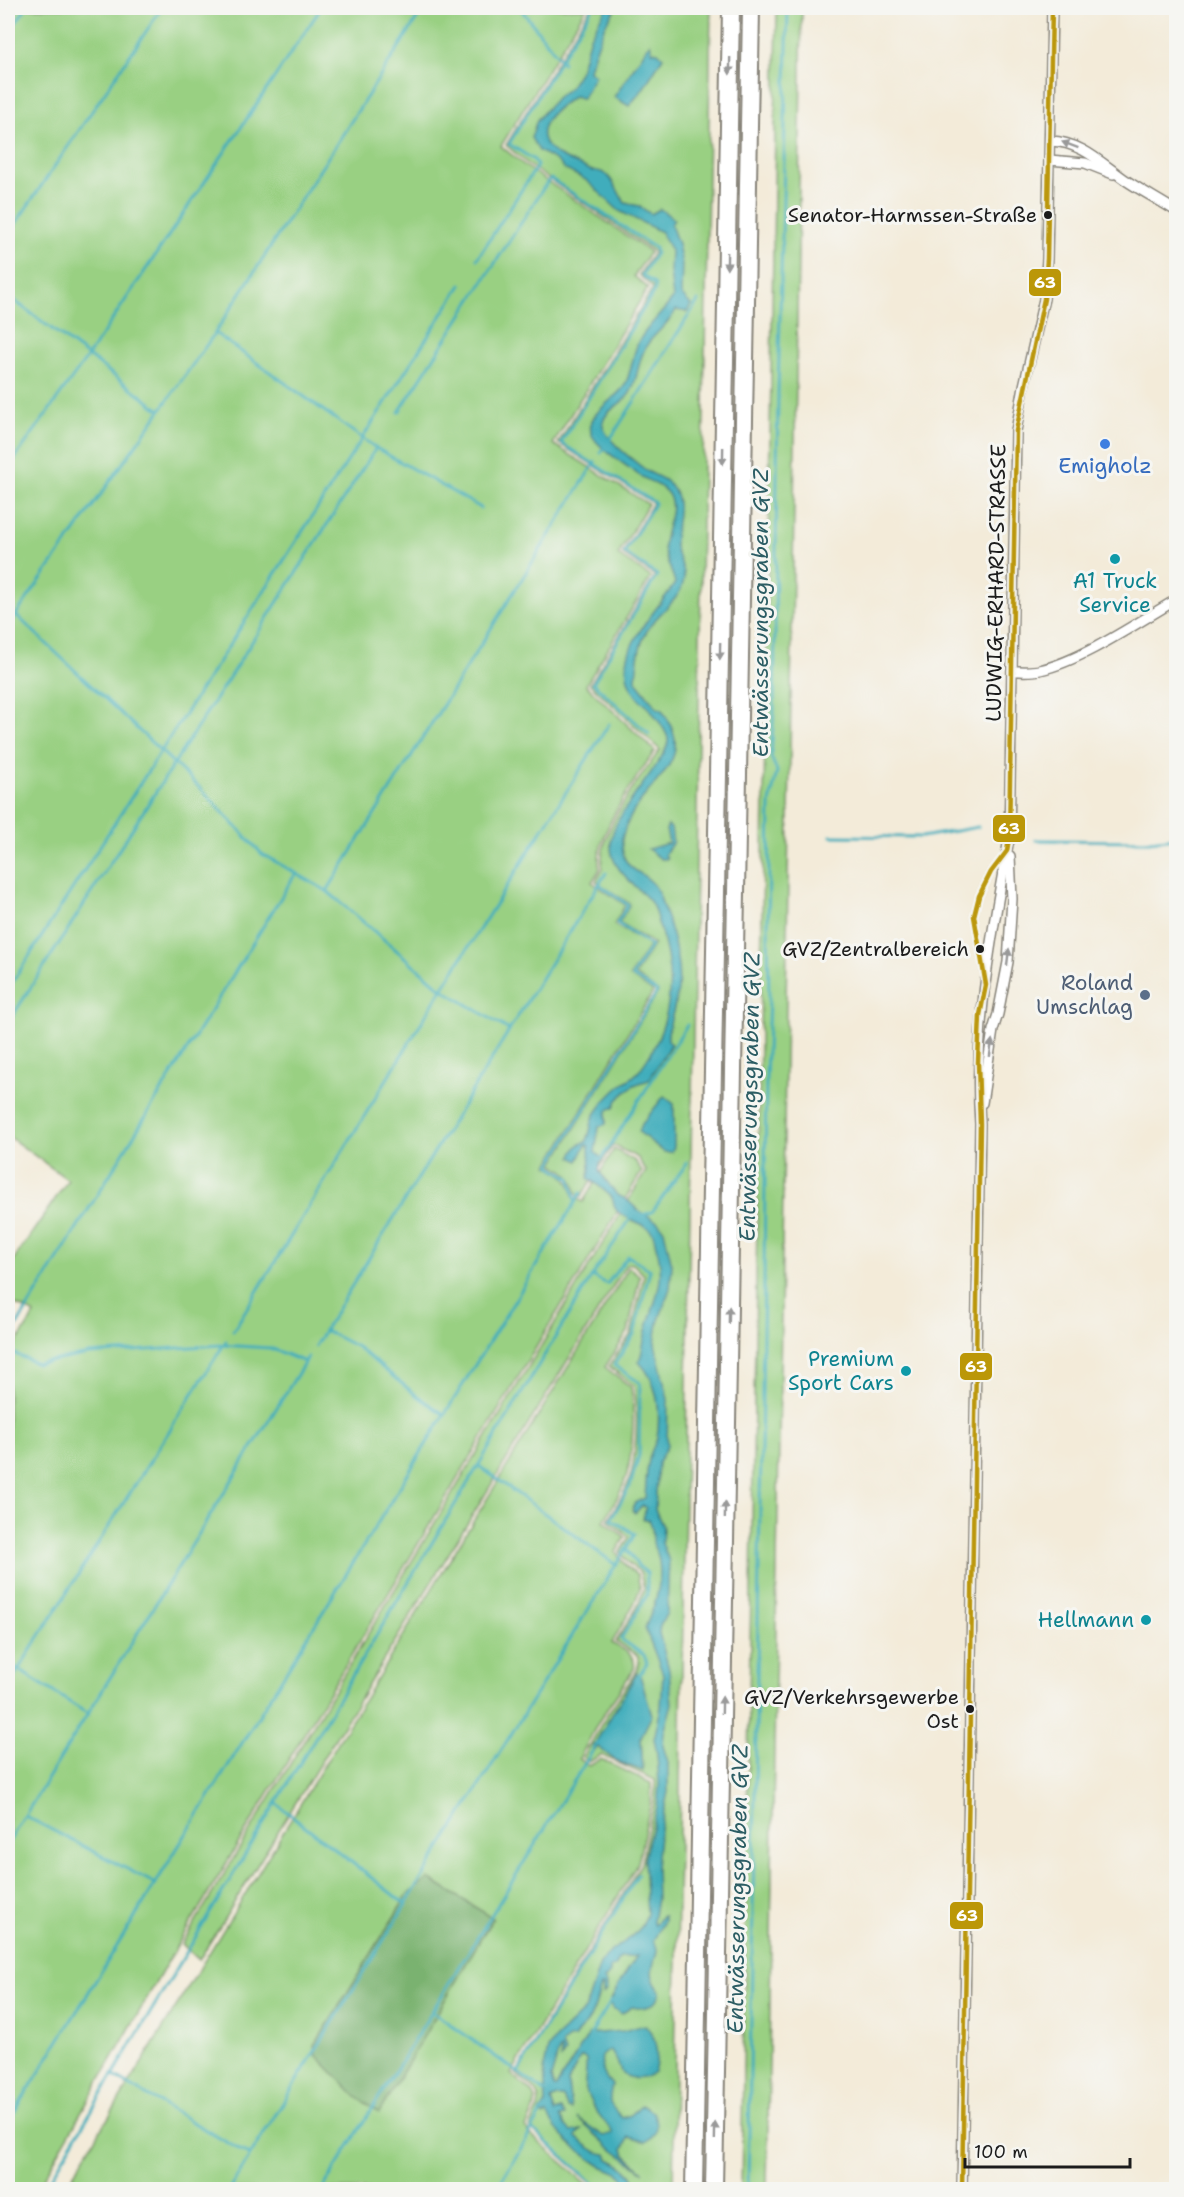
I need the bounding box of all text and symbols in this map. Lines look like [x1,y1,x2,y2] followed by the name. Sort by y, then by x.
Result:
[725,56,735,75] one-way arrow
[1061,140,1079,150] one-way arrow
[788,202,1037,228] place label: Senator-Harmssen-Straße
[1042,209,1054,221] marker: Senator-Harmssen-Straße
[722,251,732,270] one-way arrow
[1028,268,1062,297] line badge: 63
[1034,272,1056,293] text: 63
[1098,437,1112,451] marker: Emigholz
[980,444,1012,722] street label: LUDWIG-ERHARD-STRASSE
[719,446,728,465] one-way arrow
[1058,452,1152,480] place label: Emigholz
[746,468,775,758] water label: Entwässerungsgraben GVZ
[1108,552,1122,566] marker: A1 Truck Service
[1073,567,1157,619] place label: A1 Truck Service
[715,641,725,660] one-way arrow
[992,814,1026,843] line badge: 63
[998,818,1020,839] text: 63
[782,936,969,962] place label: GVZ/Zentralbereich
[974,943,986,955] marker: GVZ/Zentralbereich
[1003,947,1013,966] one-way arrow
[732,952,767,1242] water label: Entwässerungsgraben GVZ
[1036,969,1133,1021] place label: Roland Umschlag
[1138,988,1152,1002] marker: Roland Umschlag
[986,1038,995,1057] one-way arrow
[724,1306,734,1325] one-way arrow
[788,1345,894,1397] place label: Premium Sport Cars
[959,1352,993,1381] line badge: 63
[965,1356,987,1377] text: 63
[899,1364,913,1378] marker: Premium Sport Cars
[721,1501,730,1520] one-way arrow
[1038,1606,1134,1634] place label: Hellmann
[1139,1613,1153,1627] marker: Hellmann
[744,1684,959,1734] place label: GVZ/Verkehrsgewerbe Ost
[717,1696,727,1715] one-way arrow
[964,1703,976,1715] marker: GVZ/Verkehrsgewerbe Ost
[720,1744,755,2034] water label: Entwässerungsgraben GVZ
[949,1901,984,1930] line badge: 63
[956,1905,978,1926] text: 63
[710,2122,720,2141] one-way arrow
[965,2131,1130,2169] scale bar
[974,2140,1028,2164] text: 100 m

